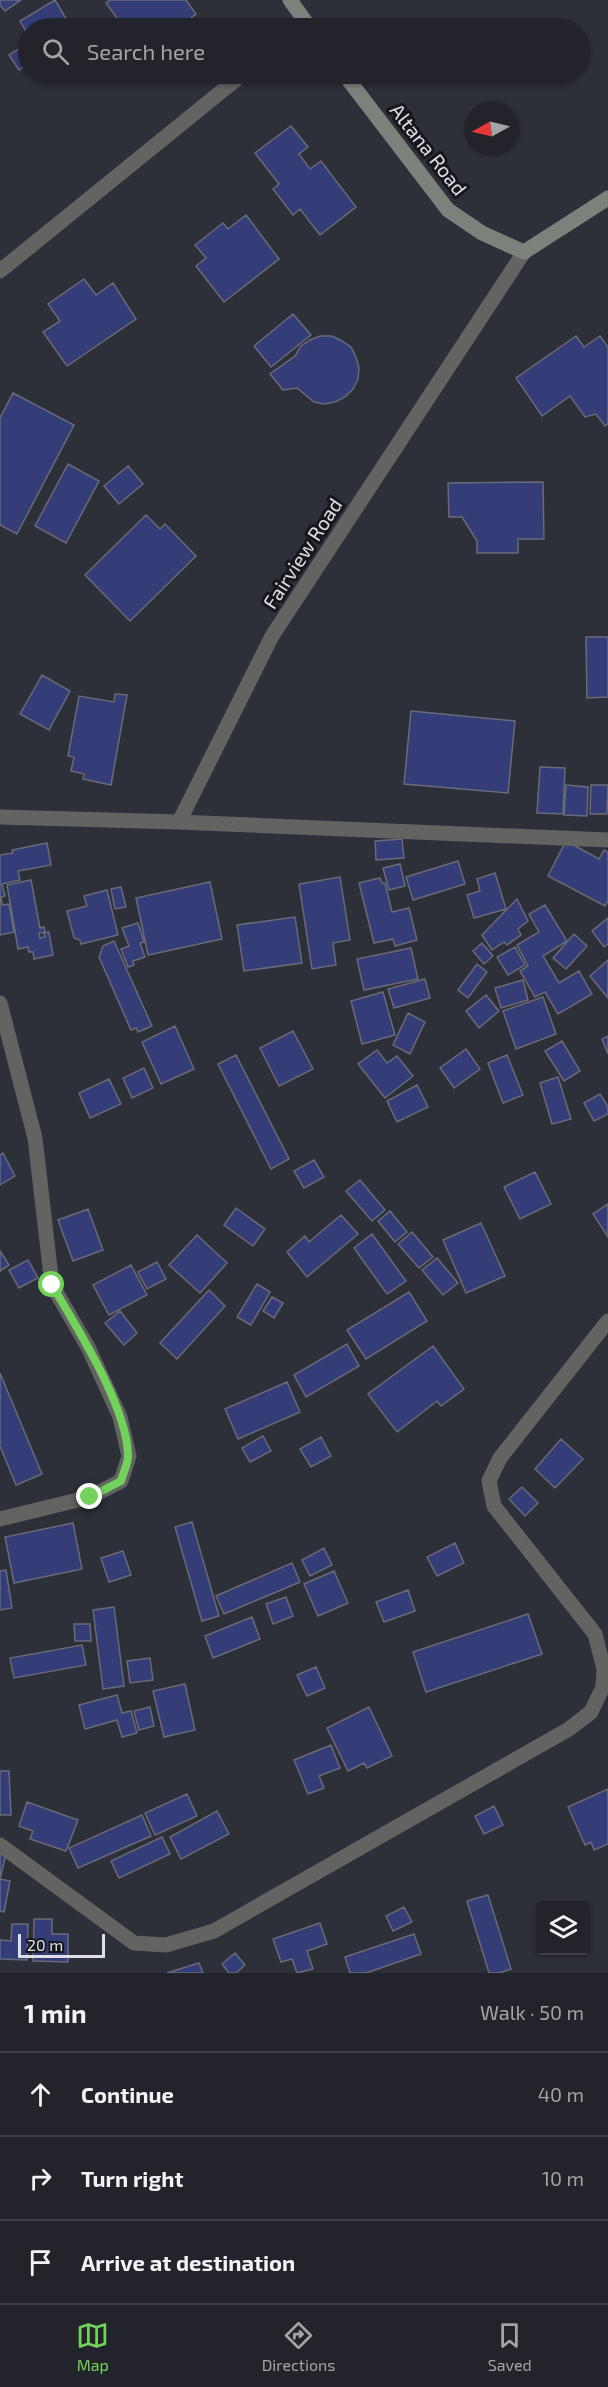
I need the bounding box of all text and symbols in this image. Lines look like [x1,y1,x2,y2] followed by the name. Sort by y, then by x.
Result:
[18,18,590,84] search box
[39,35,72,68] icon: search
[87,38,205,64] text: Search here
[386,98,472,200] street label: Altana Road
[464,102,518,156] north arrow
[257,493,347,613] street label: Fairview Road
[38,1271,64,1297] route start
[76,1483,102,1509] route end
[536,1901,590,1955] map controls
[536,1901,590,1955] button: layers
[18,1931,105,1958] scale bar
[27,1935,63,1954] text: 20 m
[24,1997,87,2028] text: 1 min
[480,2000,584,2024] text: Walk · 50 m
[24,2078,57,2111] icon: ahead
[81,2081,174,2107] text: Continue
[538,2082,584,2106] text: 40 m
[24,2162,57,2195] icon: right
[81,2165,183,2191] text: Turn right
[542,2166,584,2190] text: 10 m
[24,2246,57,2279] icon: arrive
[81,2249,295,2275] text: Arrive at destination
[76,2319,109,2374] tab: Map
[262,2319,335,2374] tab: Directions
[488,2319,532,2374] tab: Saved

